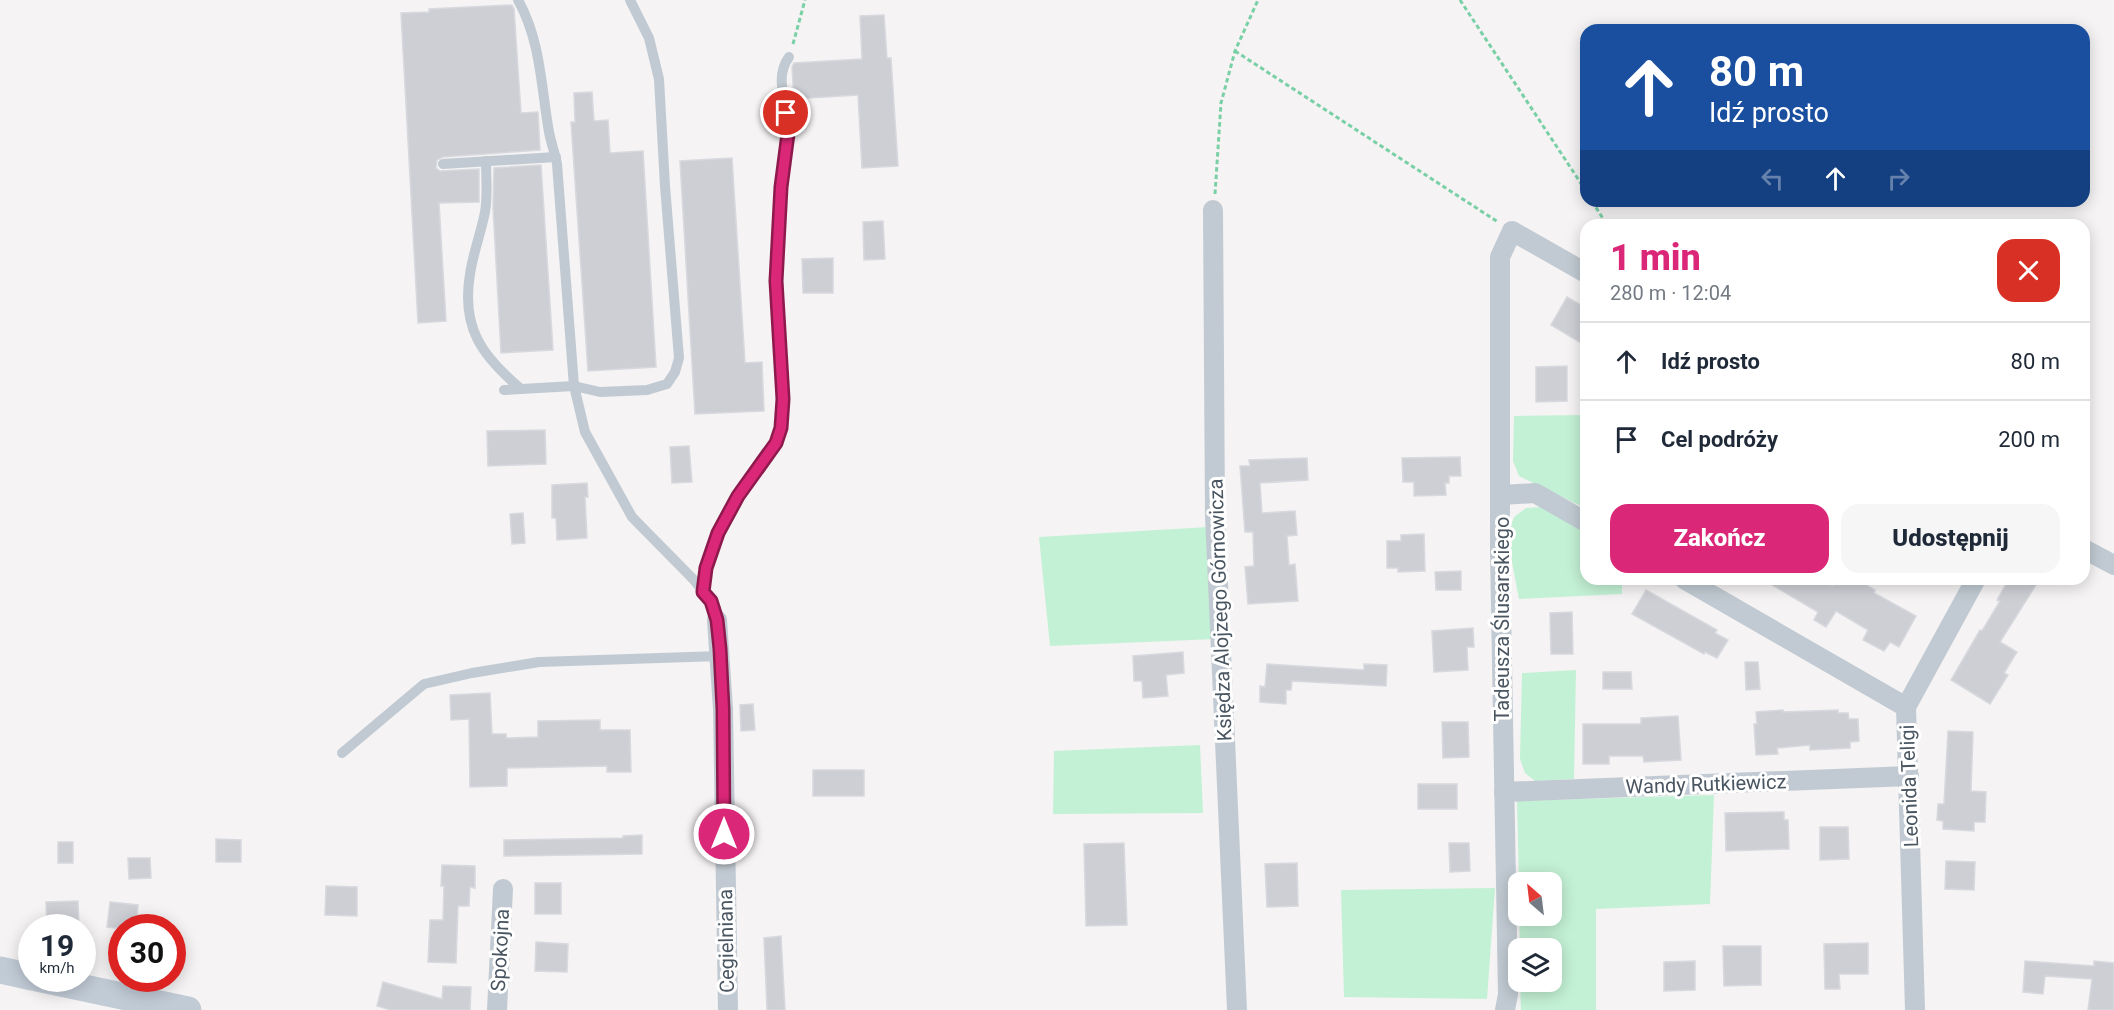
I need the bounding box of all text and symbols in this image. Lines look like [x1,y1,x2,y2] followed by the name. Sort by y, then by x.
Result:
[1709,47,1804,96] text: 80 m
[1610,48,1688,126] icon: ahead
[760,87,811,138] pin
[769,96,802,129] icon: arrive
[1709,97,1829,129] text: Idź prosto
[1756,162,1789,195] icon: left
[1819,162,1852,195] icon: ahead
[1882,162,1915,195] icon: right
[1610,237,1701,279] text: 1 min
[1997,239,2060,302] button: close
[1610,281,1731,305] text: 280 m · 12:04
[1610,345,1643,378] icon: ahead
[1661,349,1760,374] text: Idź prosto
[2011,349,2060,374] text: 80 m
[1610,423,1643,456] icon: arrive
[1661,427,1778,452] text: Cel podróży
[1998,427,2060,452] text: 200 m
[1203,478,1237,742] street label: Księdza Alojzego Górnowicza
[1610,504,1829,573] button: Zakończ
[1841,504,2060,573] button: Udostępnij
[1490,516,1514,722] street label: Tadeusza Ślusarskiego
[1895,724,1923,848] street label: Leonida Teligi
[1625,769,1787,799] street label: Wandy Rutkiewicz
[692,802,756,866] position arrow
[1508,872,1562,926] north arrow
[1508,872,1562,992] map controls
[713,889,739,993] street label: Cegielniana
[486,908,514,992] street label: Spokojna
[108,914,186,992] speed limit sign: 30
[40,928,74,963] text: 19
[1508,938,1562,992] button: layers
[39,959,75,977] text: km/h

